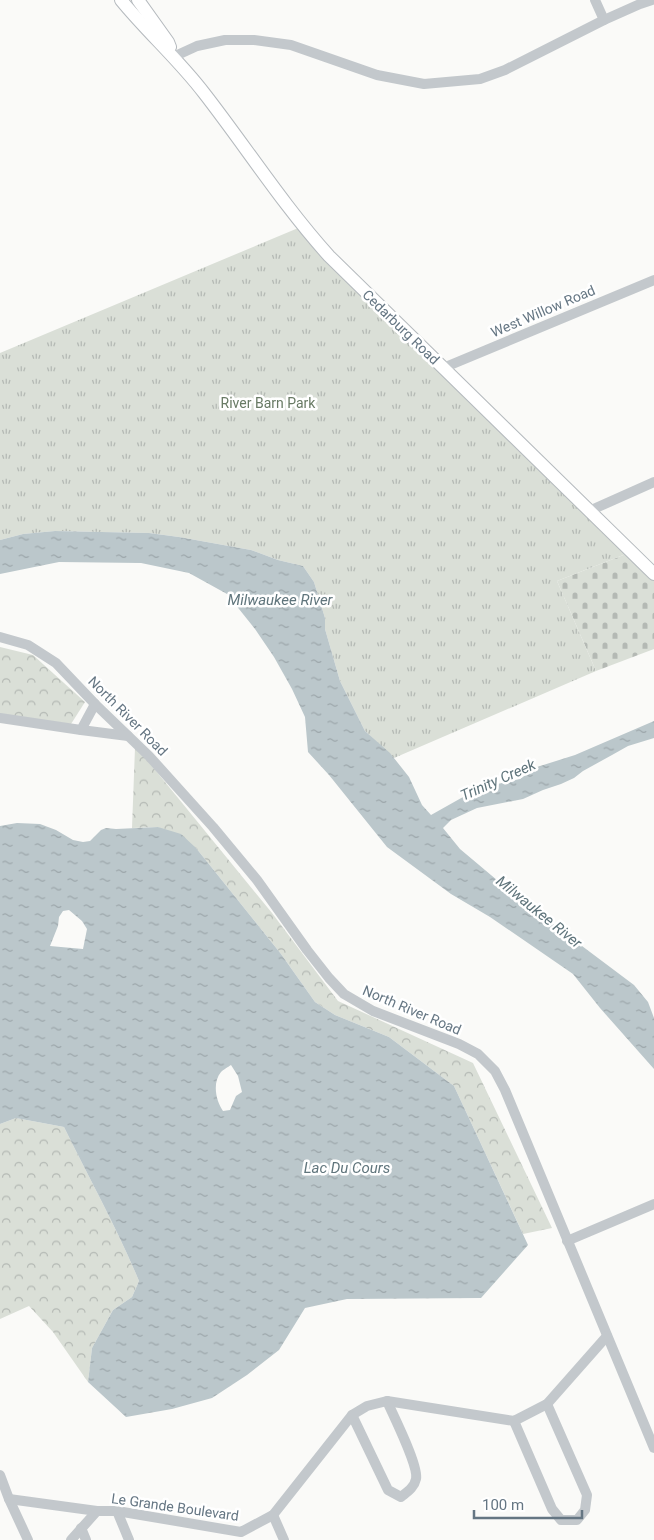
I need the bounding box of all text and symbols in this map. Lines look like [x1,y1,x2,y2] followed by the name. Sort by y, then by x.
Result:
[488,282,598,340] street label: West Willow Road
[359,286,443,368] street label: Cedarburg Road
[221,395,316,411] park label: River Barn Park
[227,591,334,609] water label: Milwaukee River
[85,673,171,759] street label: North River Road
[458,755,539,805] water label: Trinity Creek
[492,872,586,953] water label: Milwaukee River
[360,982,464,1038] street label: North River Road
[304,1159,390,1177] water label: Lac Du Cours
[474,1488,582,1520] scale bar
[110,1490,240,1524] street label: Le Grande Boulevard
[482,1496,524,1514] text: 100 m

